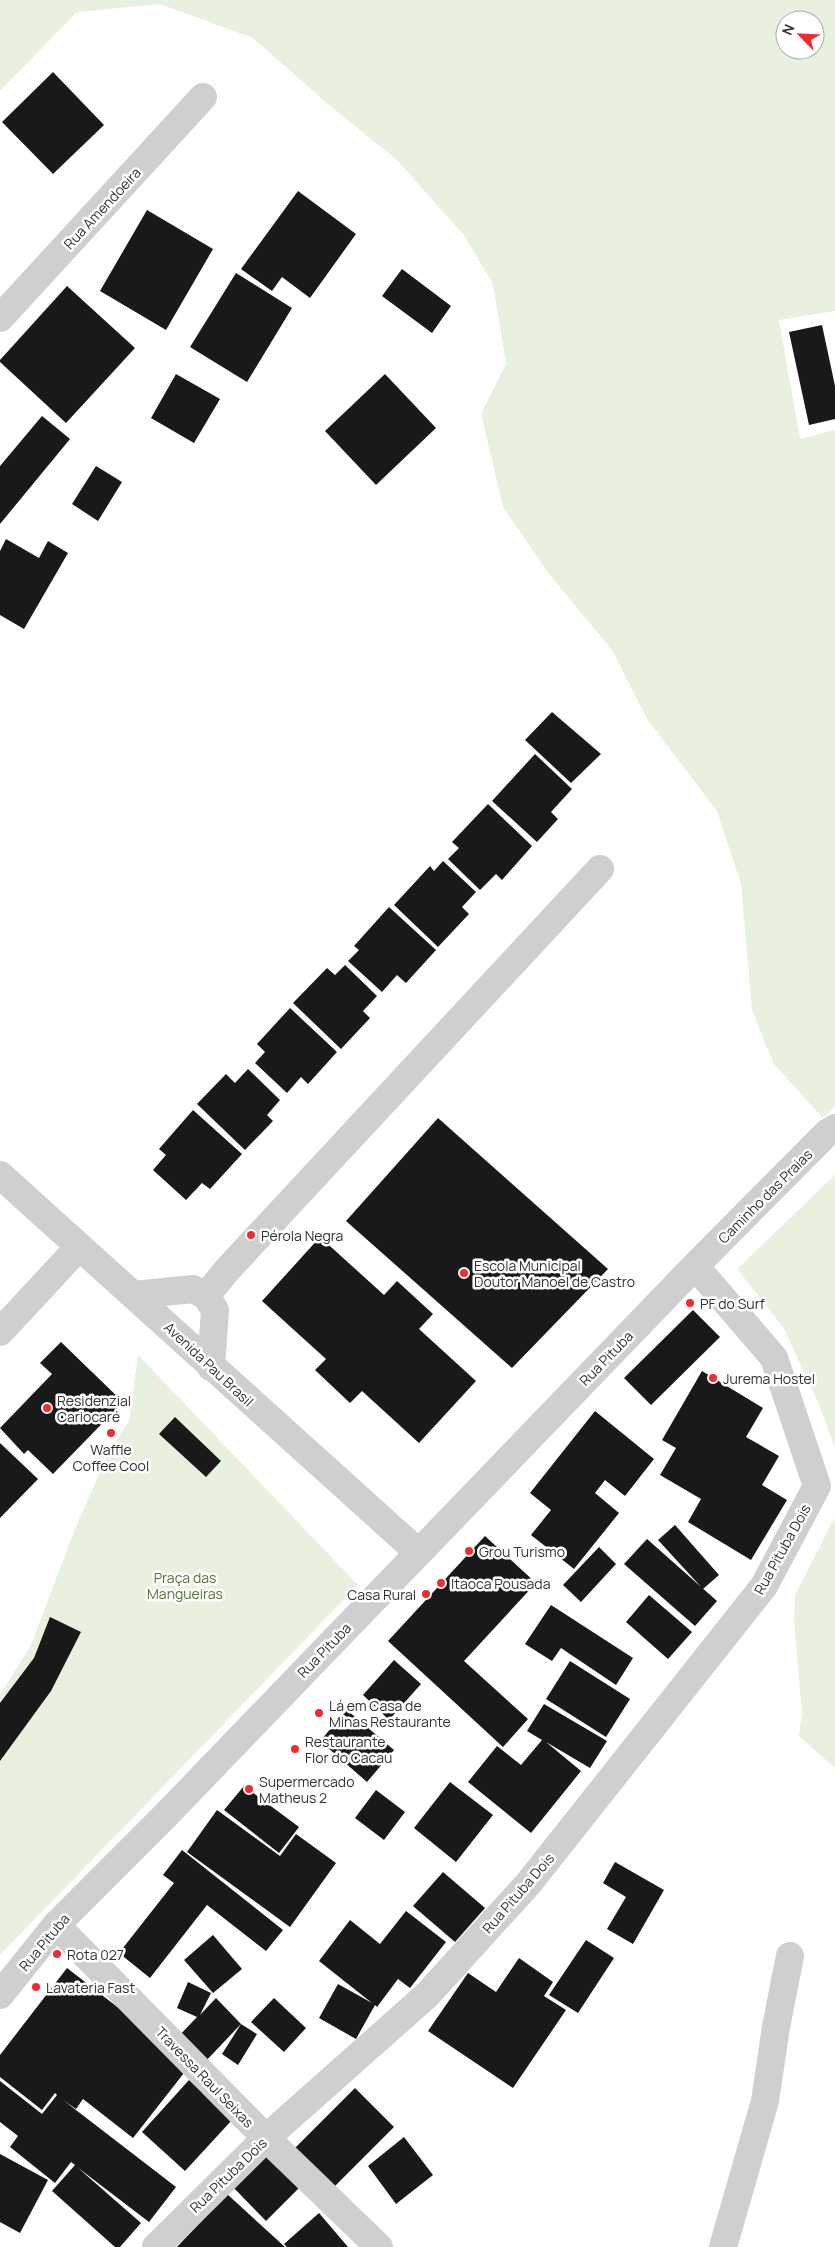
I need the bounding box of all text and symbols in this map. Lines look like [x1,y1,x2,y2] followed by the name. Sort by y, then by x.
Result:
[775,10,825,60] north arrow
[777,21,798,38] text: N
[59,163,145,253] street label: Rua Amendoeira
[714,1145,816,1247] street label: Caminho das Praias
[261,1226,343,1245] place label: Pérola Negra
[245,1229,257,1241] marker: Pérola Negra
[474,1256,635,1291] place label: Escola Municipal Doutor Manoel de Castro
[458,1267,470,1279] marker: Escola Municipal Doutor Manoel de Castro
[700,1294,765,1313] place label: PF do Surf
[684,1297,696,1309] marker: PF do Surf
[160,1318,258,1410] street label: Avenida Pau Brasil
[575,1326,637,1390] street label: Rua Pituba
[723,1369,815,1388] place label: Jurema Hostel
[707,1372,719,1384] marker: Jurema Hostel
[57,1391,131,1426] place label: Residenzial Cariocaré
[41,1402,53,1414] marker: Residenzial Cariocaré
[105,1427,117,1439] marker: Waffle Coffee Cool
[73,1440,149,1475] place label: Waffle Coffee Cool
[749,1500,815,1598] street label: Rua Pituba Dois
[479,1542,565,1561] place label: Grou Turismo
[463,1545,475,1557] marker: Grou Turismo
[147,1568,223,1603] park label: Praça das Mangueiras
[451,1574,550,1593] place label: Itaoca Pousada
[435,1577,447,1589] marker: Itaoca Pousada
[347,1585,416,1604] place label: Casa Rural
[420,1588,432,1600] marker: Casa Rural
[293,1618,355,1682] street label: Rua Pituba
[329,1696,451,1731] place label: Lá em Casa de Minas Restaurante
[313,1707,325,1719] marker: Lá em Casa de Minas Restaurante
[305,1732,392,1767] place label: Restaurante Flor do Cacau
[289,1743,301,1755] marker: Restaurante Flor do Cacau
[259,1772,354,1807] place label: Supermercado Matheus 2
[243,1783,255,1795] marker: Supermercado Matheus 2
[478,1849,558,1937] street label: Rua Pituba Dois
[14,1909,74,1975] street label: Rua Pituba
[67,1945,124,1964] place label: Rota 027
[51,1948,63,1960] marker: Rota 027
[46,1978,135,1997] place label: Lavateria Fast
[30,1981,42,1993] marker: Lavateria Fast
[152,2022,258,2132] street label: Travessa Raul Seixas
[185,2133,271,2217] street label: Rua Pituba Dois

